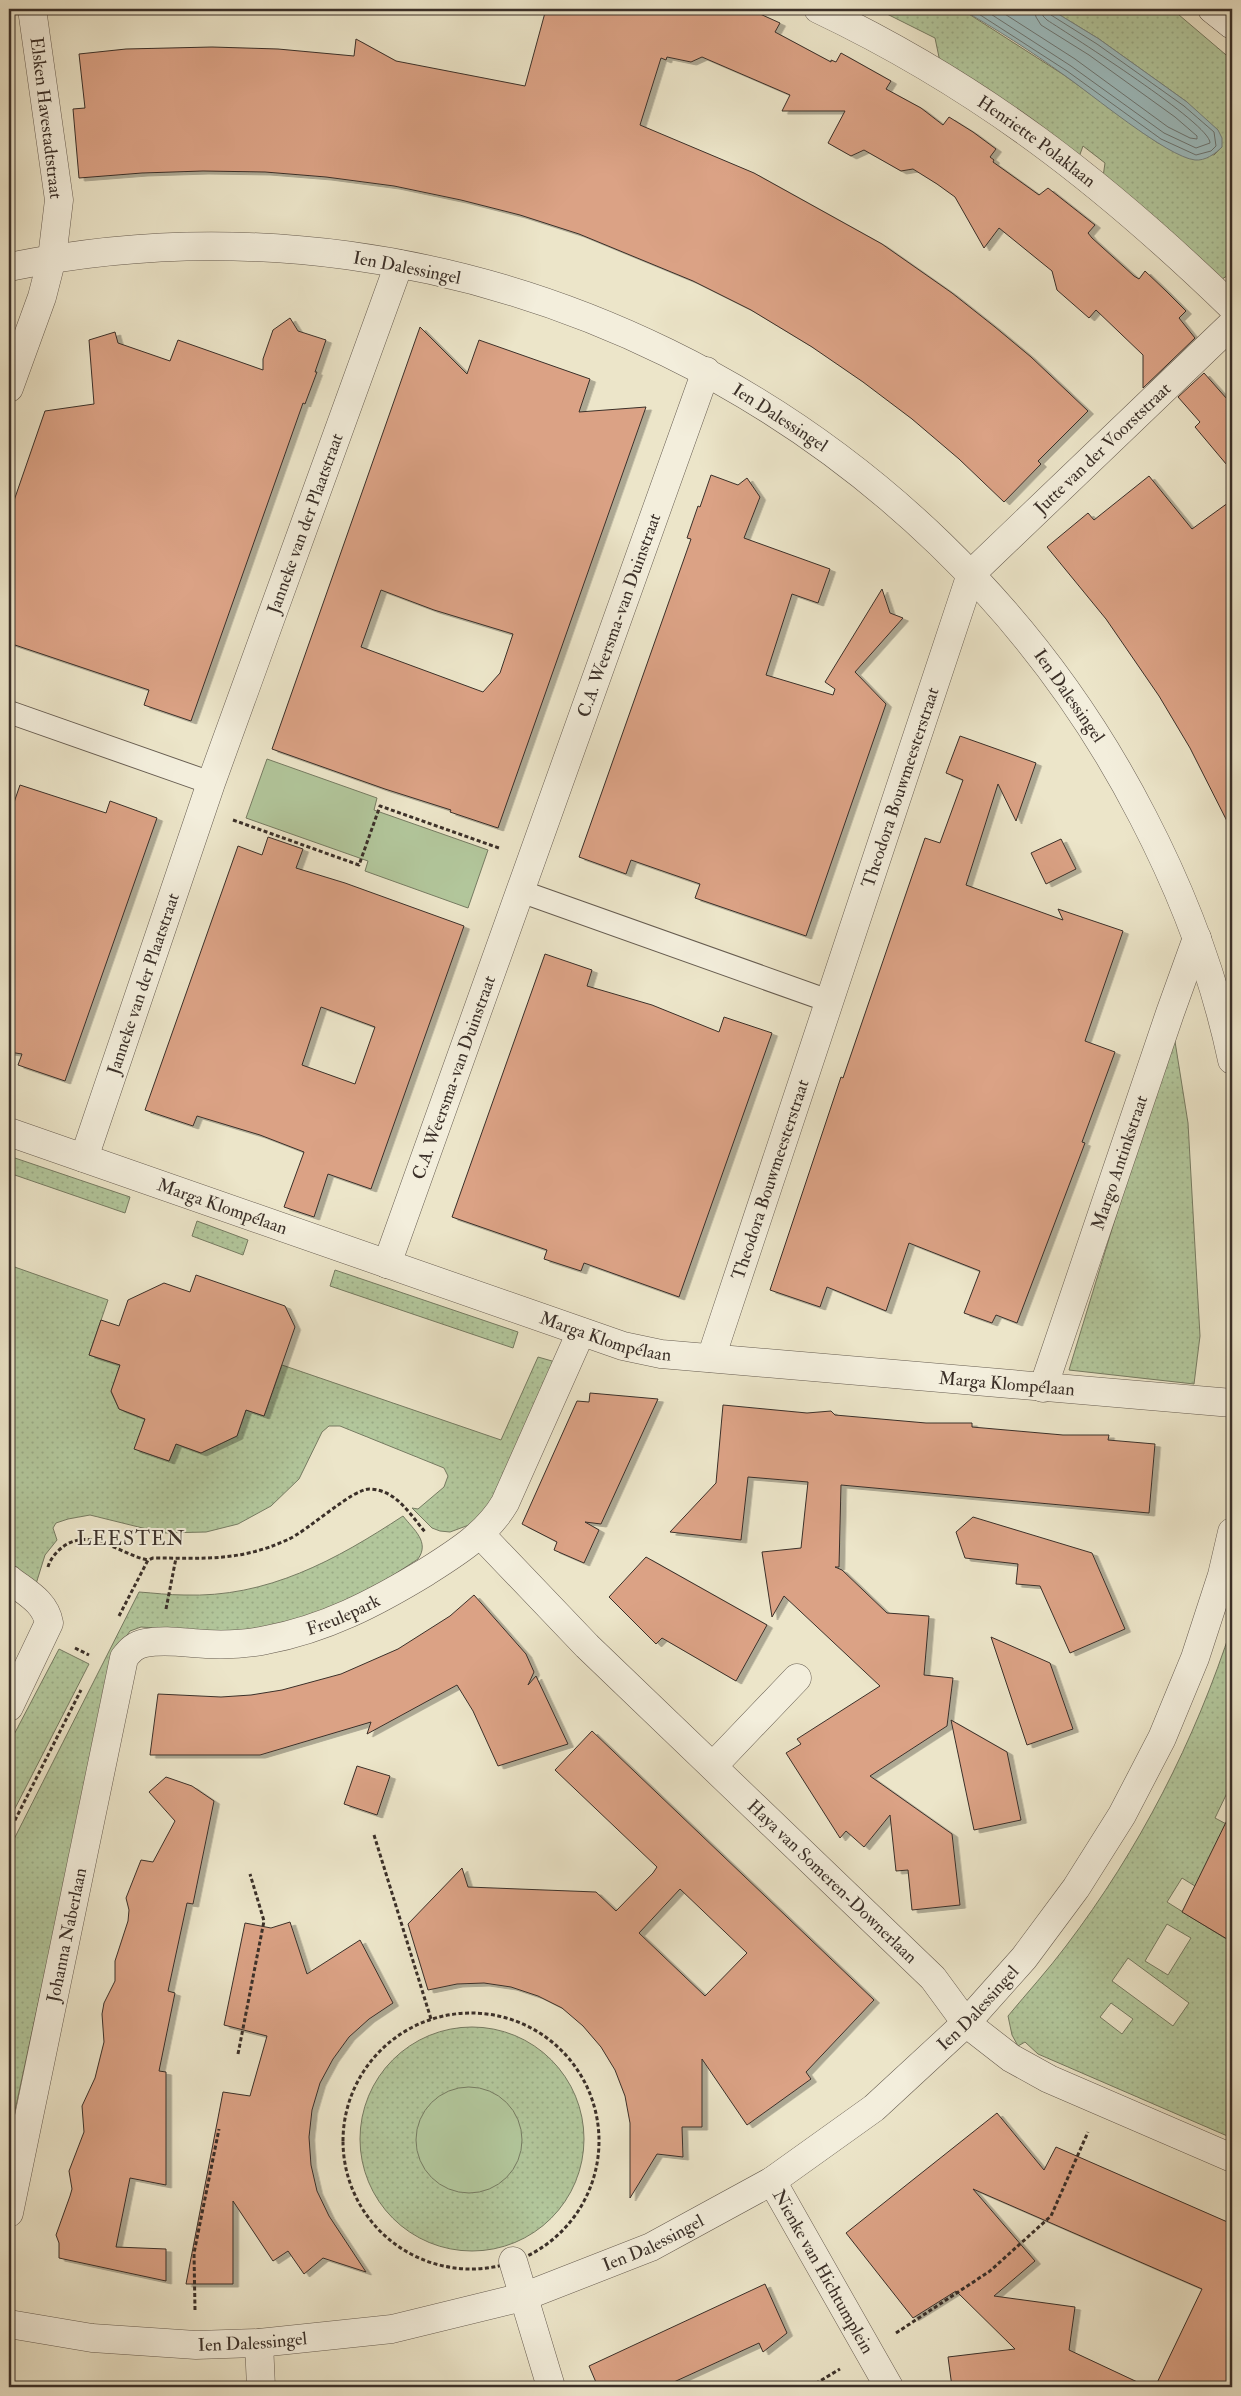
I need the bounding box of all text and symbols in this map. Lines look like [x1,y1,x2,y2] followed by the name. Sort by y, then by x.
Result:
[25,36,67,200] street label: Elsken Havestadtstraat
[973,90,1101,192] street label: Henriette Polaklaan
[351,246,463,290] street label: Ien Dalessingel
[1028,377,1176,520] street label: Jutte van der Voorststraat
[728,379,832,458] street label: Ien Dalessingel
[261,430,348,618] street label: Janneke van der Plaatstraat
[572,510,666,720] street label: C.A. Weersma-van Duinstraat
[1028,645,1110,748] street label: Ien Dalessingel
[856,684,944,891] street label: Theodora Bouwmeesterstraat
[101,890,184,1079] street label: Janneke van der Plaatstraat
[407,972,501,1183] street label: C.A. Weersma-van Duinstraat
[726,1076,814,1283] street label: Theodora Bouwmeesterstraat
[1086,1092,1153,1233] street label: Margo Antinkstraat
[154,1173,291,1240] street label: Marga Klompélaan
[537,1306,672,1366] street label: Marga Klompélaan
[938,1366,1076,1401] street label: Marga Klompélaan
[77,1526,185,1551] district label: LEESTEN
[303,1589,384,1641] street label: Freulepark
[743,1795,922,1968] street label: Haya van Someren-Downerlaan
[41,1866,92,2005] street label: Johanna Naberlaan
[932,1960,1024,2056] street label: Ien Dalessingel
[768,2185,879,2358] street label: Nienke van Hichtumplein
[599,2209,708,2276] street label: Ien Dalessingel
[198,2326,309,2356] street label: Ien Dalessingel

